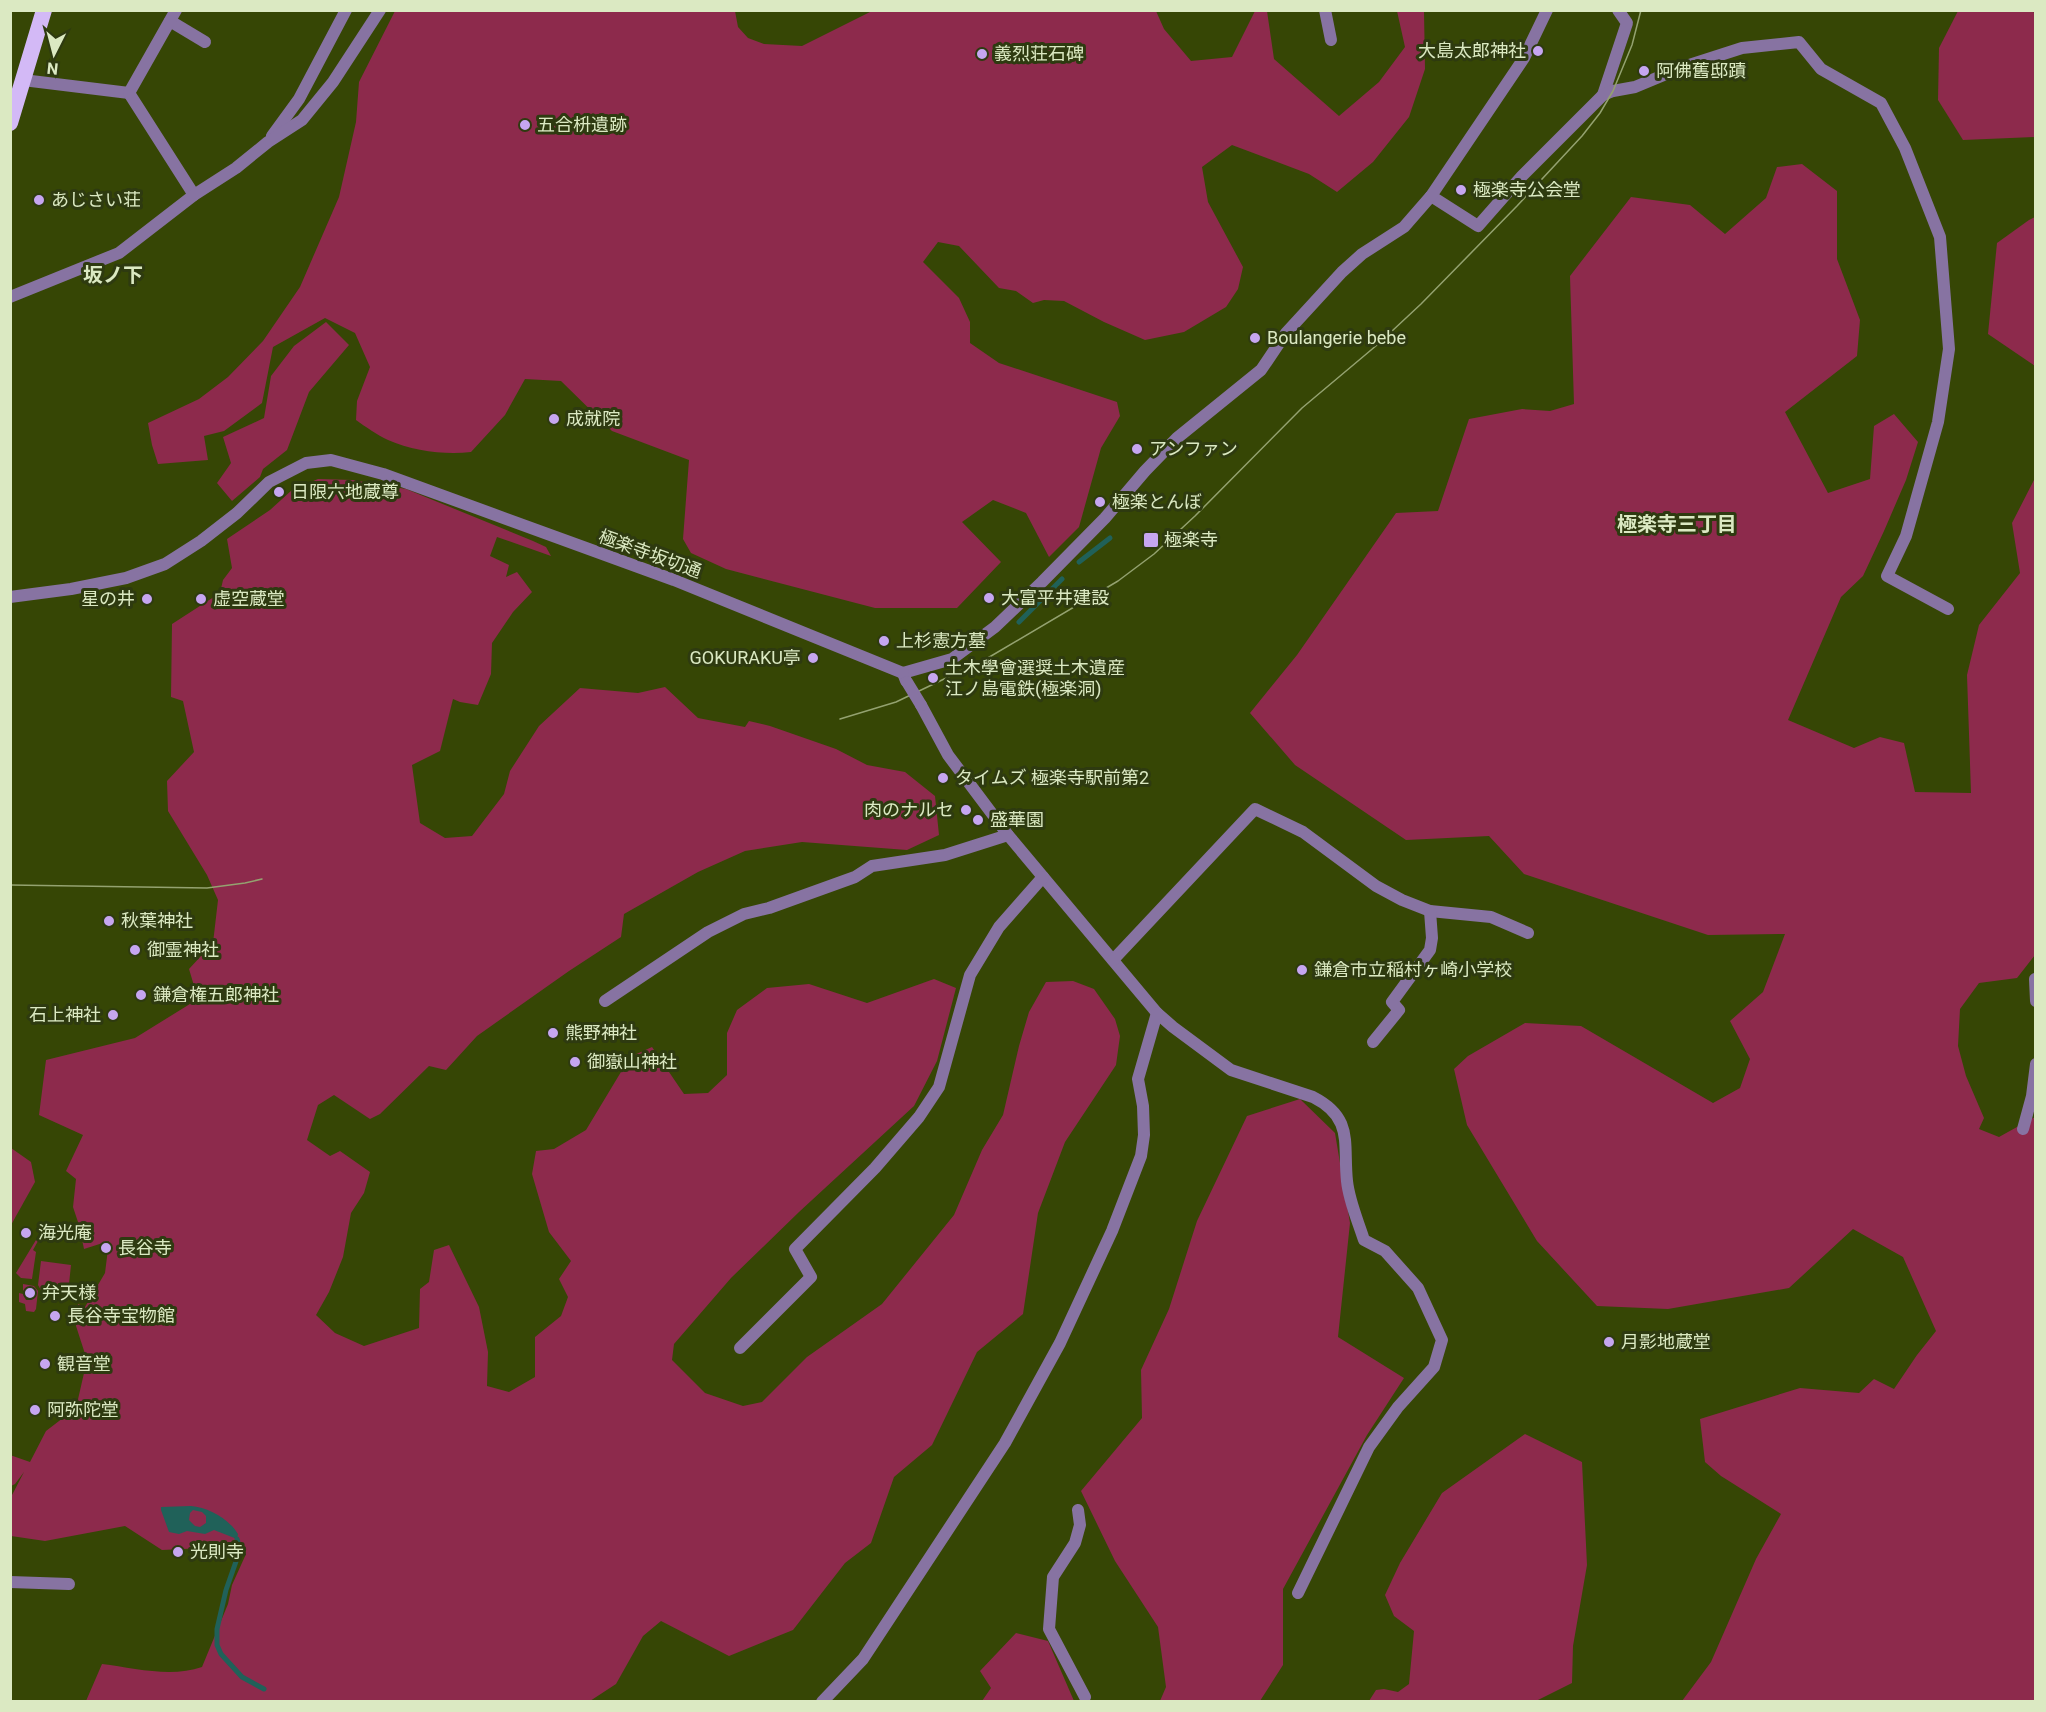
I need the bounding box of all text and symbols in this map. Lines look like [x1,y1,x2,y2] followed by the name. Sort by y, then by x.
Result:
[24,24,84,84] north arrow
[1418,40,1526,61] place label: 大島太郎神社
[994,43,1084,64] place label: 義烈荘石碑
[1531,44,1545,58] marker: 大島太郎神社
[975,47,989,61] marker: 義烈荘石碑
[46,58,59,78] text: N
[1656,60,1746,81] place label: 阿佛舊邸蹟
[1637,64,1651,78] marker: 阿佛舊邸蹟
[537,114,627,135] place label: 五合枡遺跡
[518,118,532,132] marker: 五合枡遺跡
[1473,179,1581,200] place label: 極楽寺公会堂
[1454,183,1468,197] marker: 極楽寺公会堂
[51,189,141,210] place label: あじさい荘
[32,193,46,207] marker: あじさい荘
[83,263,143,287] district label: 坂ノ下
[1267,327,1406,348] place label: Boulangerie bebe
[1248,331,1262,345] marker: Boulangerie bebe
[566,408,620,429] place label: 成就院
[547,412,561,426] marker: 成就院
[1149,438,1238,459] place label: アンファン
[1130,442,1144,456] marker: アンファン
[291,481,399,502] place label: 日限六地蔵尊
[272,485,286,499] marker: 日限六地蔵尊
[1112,491,1202,512] place label: 極楽とんぼ
[1093,495,1107,509] marker: 極楽とんぼ
[1617,512,1737,536] district label: 極楽寺三丁目
[596,525,705,582] street label: 極楽寺坂切通
[1164,529,1218,550] place label: 極楽寺
[1142,531,1160,549] marker: 極楽寺
[1001,587,1109,608] place label: 大富平井建設
[81,588,135,609] place label: 星の井
[213,588,285,609] place label: 虚空蔵堂
[982,591,996,605] marker: 大富平井建設
[140,592,154,606] marker: 星の井
[194,592,208,606] marker: 虚空蔵堂
[896,630,986,651] place label: 上杉憲方墓
[877,634,891,648] marker: 上杉憲方墓
[690,647,801,668] place label: GOKURAKU亭
[806,651,820,665] marker: GOKURAKU亭
[945,657,1125,700] place label: 土木學會選奨土木遺産 江ノ島電鉄(極楽洞)
[926,671,940,685] marker: 土木學會選奨土木遺産 江ノ島電鉄(極楽洞)
[955,767,1149,788] place label: タイムズ 極楽寺駅前第2
[936,771,950,785] marker: タイムズ 極楽寺駅前第2
[864,799,954,820] place label: 肉のナルセ
[959,803,973,817] marker: 肉のナルセ
[990,809,1044,830] place label: 盛華園
[971,813,985,827] marker: 盛華園
[121,910,193,931] place label: 秋葉神社
[102,914,116,928] marker: 秋葉神社
[147,939,219,960] place label: 御霊神社
[128,943,142,957] marker: 御霊神社
[1314,959,1512,980] place label: 鎌倉市立稲村ヶ崎小学校
[1295,963,1309,977] marker: 鎌倉市立稲村ヶ崎小学校
[153,984,279,1005] place label: 鎌倉権五郎神社
[134,988,148,1002] marker: 鎌倉権五郎神社
[29,1004,101,1025] place label: 石上神社
[106,1008,120,1022] marker: 石上神社
[565,1022,637,1043] place label: 熊野神社
[546,1026,560,1040] marker: 熊野神社
[587,1051,677,1072] place label: 御嶽山神社
[568,1055,582,1069] marker: 御嶽山神社
[38,1222,92,1243] place label: 海光庵
[19,1226,33,1240] marker: 海光庵
[118,1237,172,1258] place label: 長谷寺
[99,1241,113,1255] marker: 長谷寺
[42,1282,96,1303] place label: 弁天様
[23,1286,37,1300] marker: 弁天様
[67,1305,175,1326] place label: 長谷寺宝物館
[48,1309,62,1323] marker: 長谷寺宝物館
[1621,1331,1711,1352] place label: 月影地蔵堂
[1602,1335,1616,1349] marker: 月影地蔵堂
[57,1353,111,1374] place label: 観音堂
[38,1357,52,1371] marker: 観音堂
[47,1399,119,1420] place label: 阿弥陀堂
[28,1403,42,1417] marker: 阿弥陀堂
[190,1541,244,1562] place label: 光則寺
[171,1545,185,1559] marker: 光則寺

